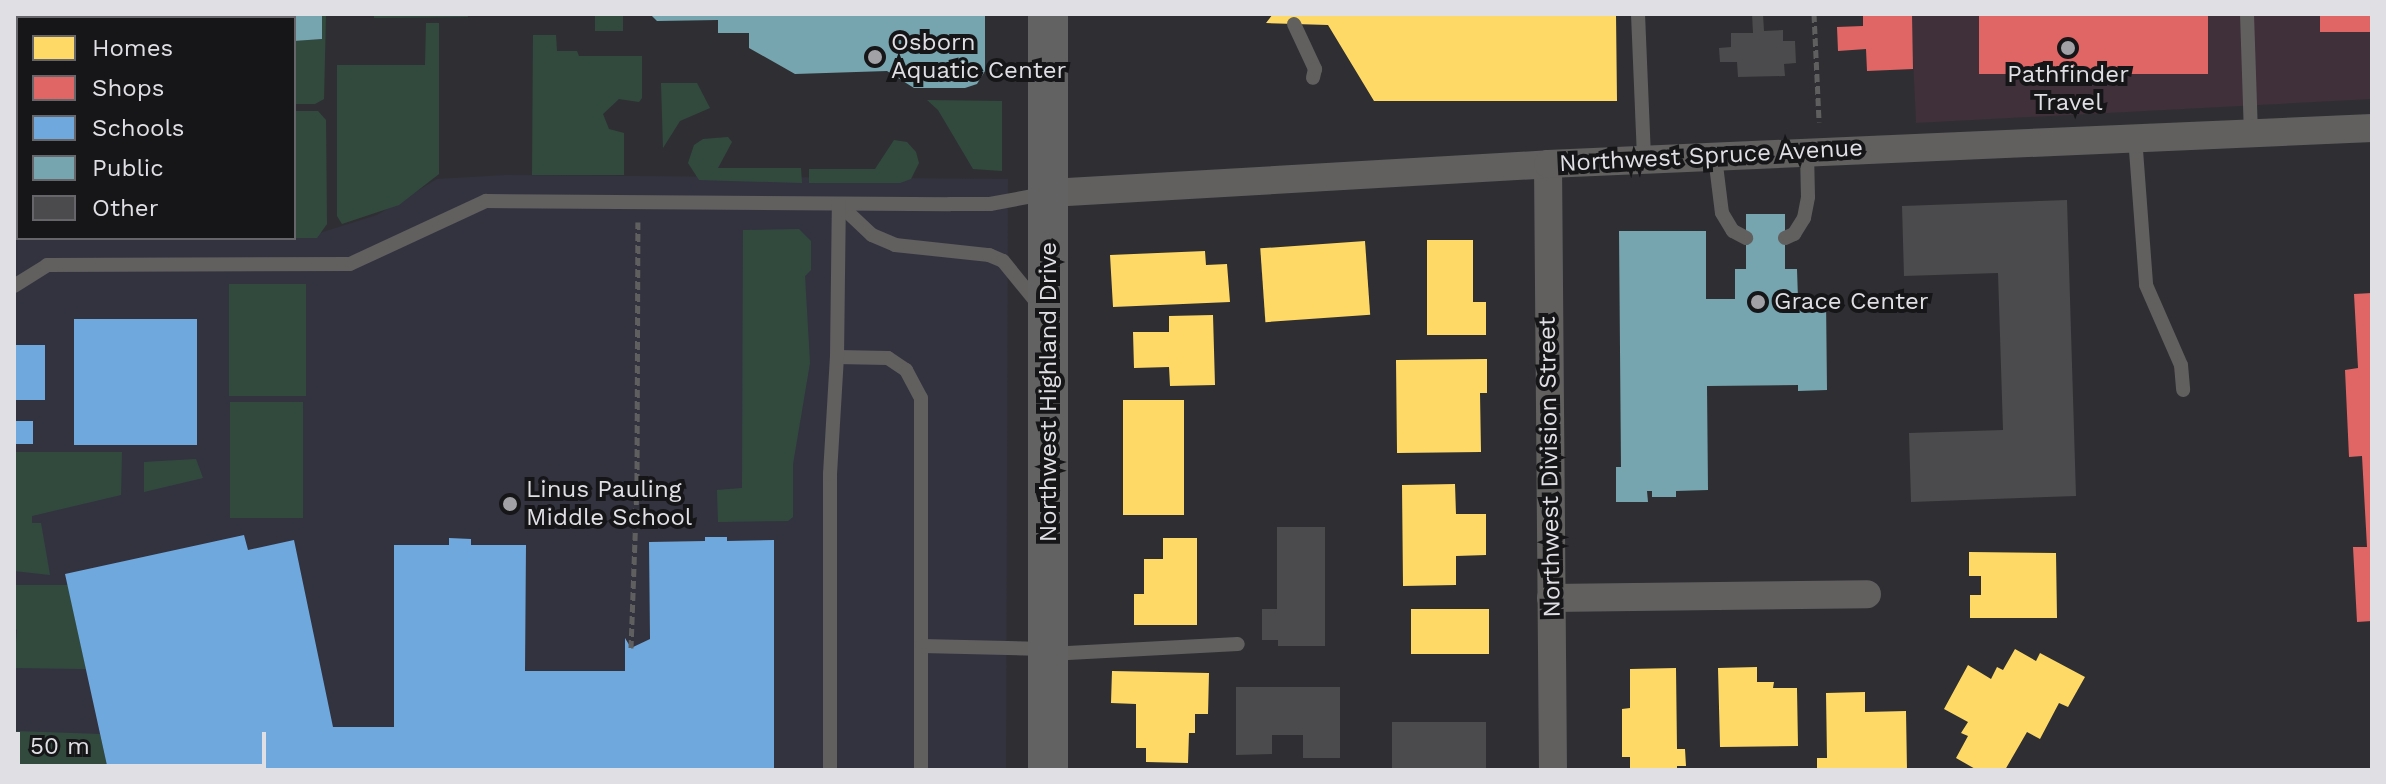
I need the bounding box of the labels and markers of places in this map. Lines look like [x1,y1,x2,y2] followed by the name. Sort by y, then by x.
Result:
[891,29,1066,85] place label: Osborn Aquatic Center
[2059,39,2077,57] marker: Pathfinder Travel
[866,48,884,66] marker: Osborn Aquatic Center
[2007,61,2129,117] place label: Pathfinder Travel
[1774,288,1929,316] place label: Grace Center
[1749,293,1767,311] marker: Grace Center
[526,476,692,532] place label: Linus Pauling Middle School
[501,495,519,513] marker: Linus Pauling Middle School

